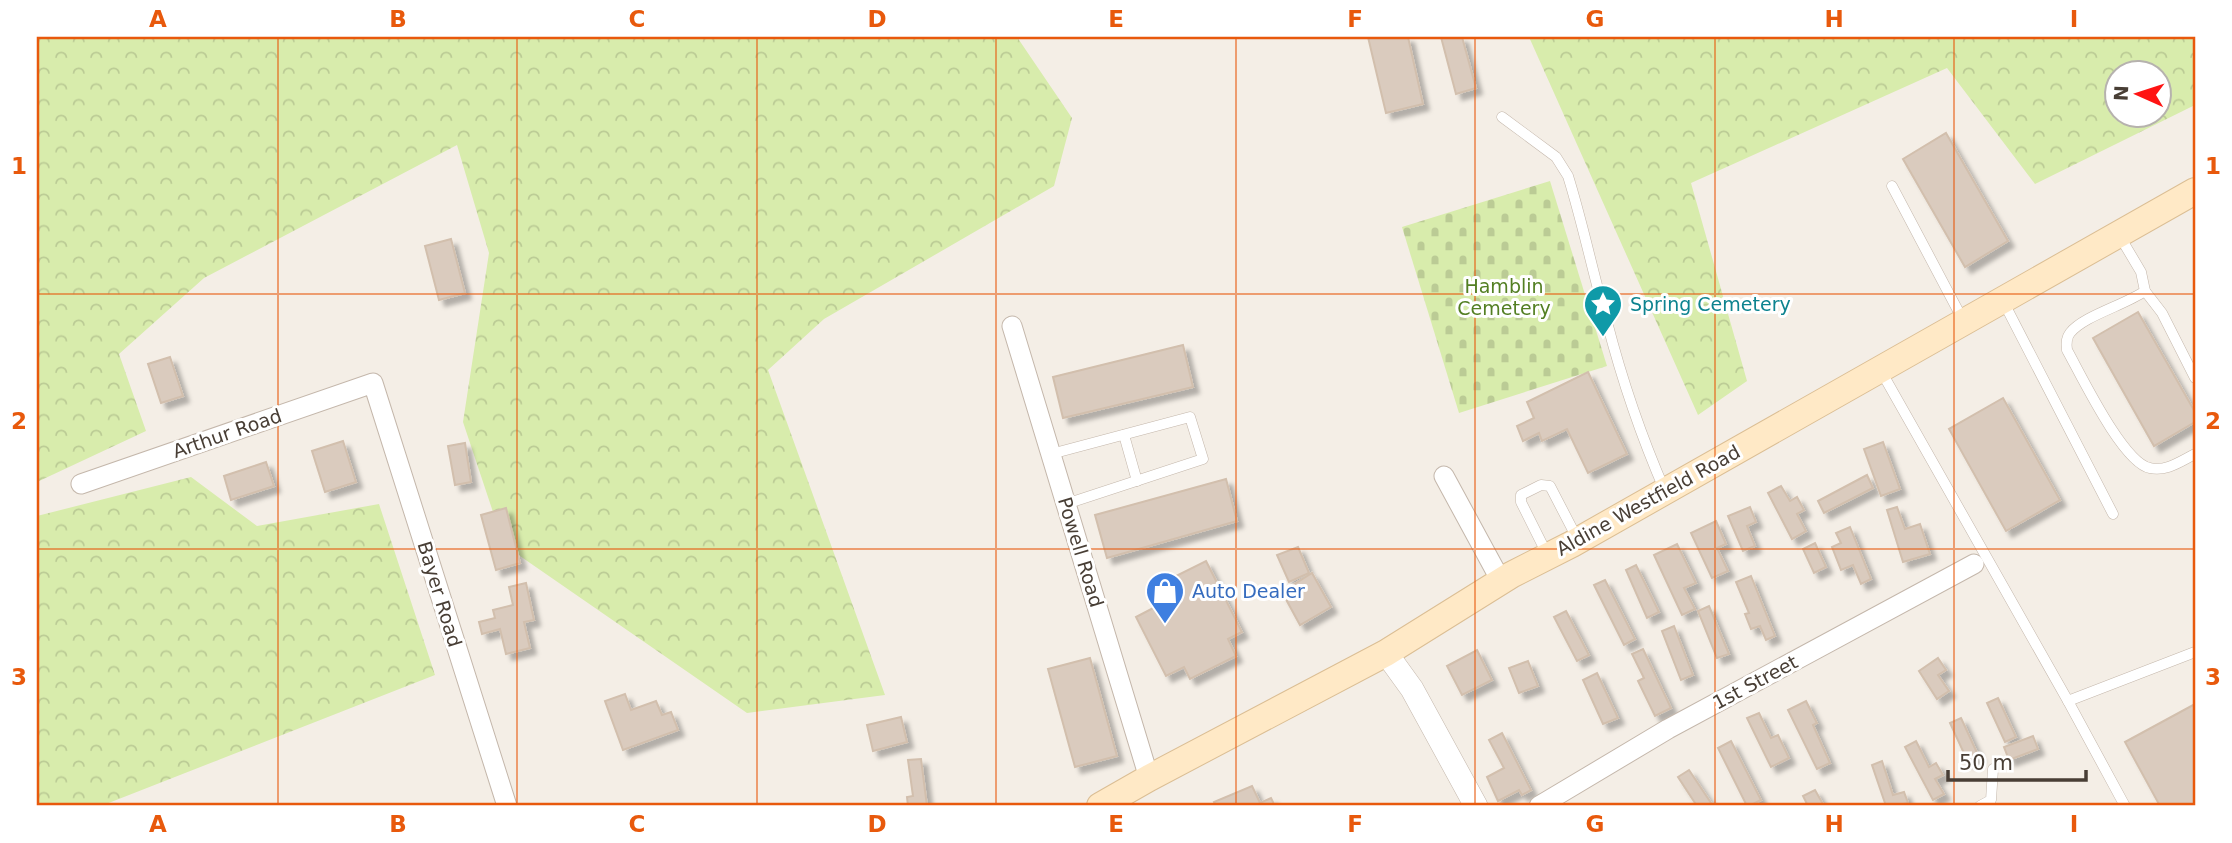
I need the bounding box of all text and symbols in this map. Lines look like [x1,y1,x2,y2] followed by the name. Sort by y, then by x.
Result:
[149,6,167,32] text: A
[389,6,407,32] text: B
[629,6,645,32] text: C
[867,6,887,32] text: D
[1108,6,1124,32] text: E
[1347,6,1363,32] text: F
[1586,6,1604,32] text: G
[1824,6,1844,32] text: H
[2070,6,2078,32] text: I
[2102,60,2172,130] north arrow
[2110,85,2132,102] text: N
[11,153,27,179] text: 1
[2205,153,2221,179] text: 1
[1457,275,1551,319] park label: Hamblin Cemetery
[1582,283,1624,338] place icon: Spring Cemetery
[1630,293,1791,315] place label: Spring Cemetery
[170,404,284,462] street label: Arthur Road
[11,408,27,434] text: 2
[2205,408,2221,434] text: 2
[1552,440,1744,560] street label: Aldine Westfield Road
[1054,494,1108,610] street label: Powell Road
[414,539,466,649] street label: Bayer Road
[1144,570,1186,625] shop icon: Auto Dealer
[1192,580,1305,602] place label: Auto Dealer
[1709,650,1801,714] street label: 1st Street
[11,664,27,690] text: 3
[2205,664,2221,690] text: 3
[1948,738,2087,782] scale bar
[1959,751,2013,775] text: 50 m
[149,811,167,837] text: A
[389,811,407,837] text: B
[629,811,645,837] text: C
[867,811,887,837] text: D
[1108,811,1124,837] text: E
[1347,811,1363,837] text: F
[1586,811,1604,837] text: G
[1824,811,1844,837] text: H
[2070,811,2078,837] text: I

